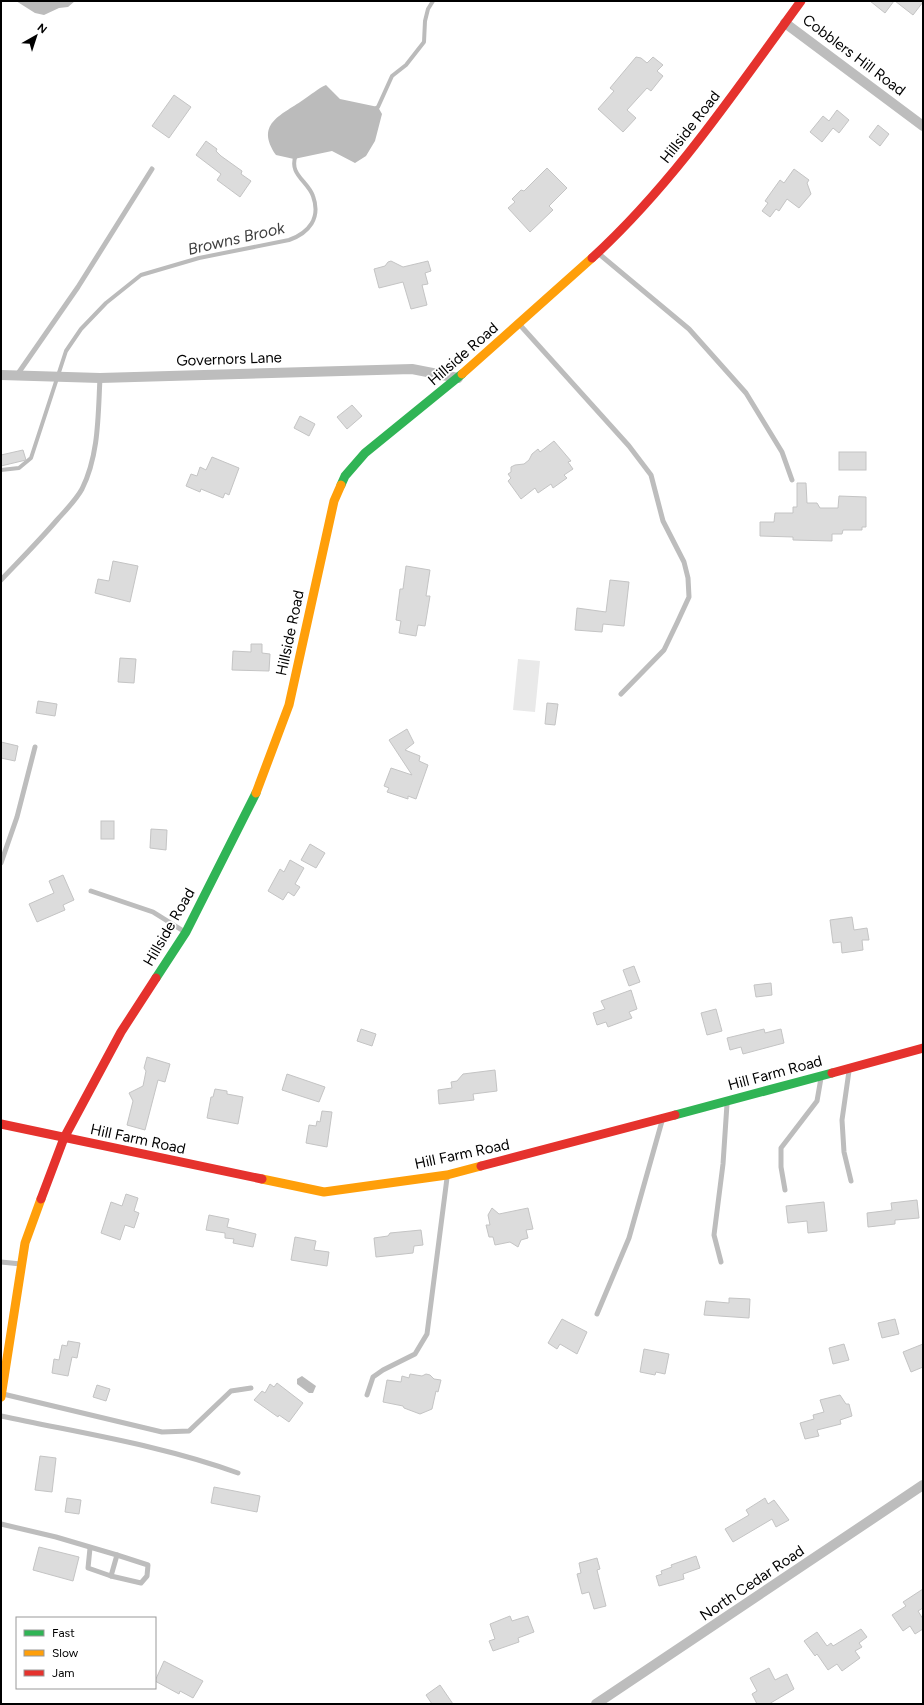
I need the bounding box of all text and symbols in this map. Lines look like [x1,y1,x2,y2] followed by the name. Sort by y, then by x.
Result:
[799,11,909,99] street label: Cobblers Hill Road
[16,16,56,56] north arrow
[35,21,49,36] text: N
[656,87,724,167] street label: Hillside Road
[186,218,288,259] water label: Browns Brook
[424,319,502,389] street label: Hillside Road
[176,348,282,370] street label: Governors Lane
[272,589,308,677] street label: Hillside Road
[139,885,199,969] street label: Hillside Road
[726,1052,824,1094] street label: Hill Farm Road
[89,1120,187,1158] street label: Hill Farm Road
[413,1135,511,1173] street label: Hill Farm Road
[696,1541,808,1625] street label: North Cedar Road
[16,1617,156,1689] legend
[52,1626,75,1640] text: Fast
[52,1646,79,1660] text: Slow
[52,1666,75,1680] text: Jam

